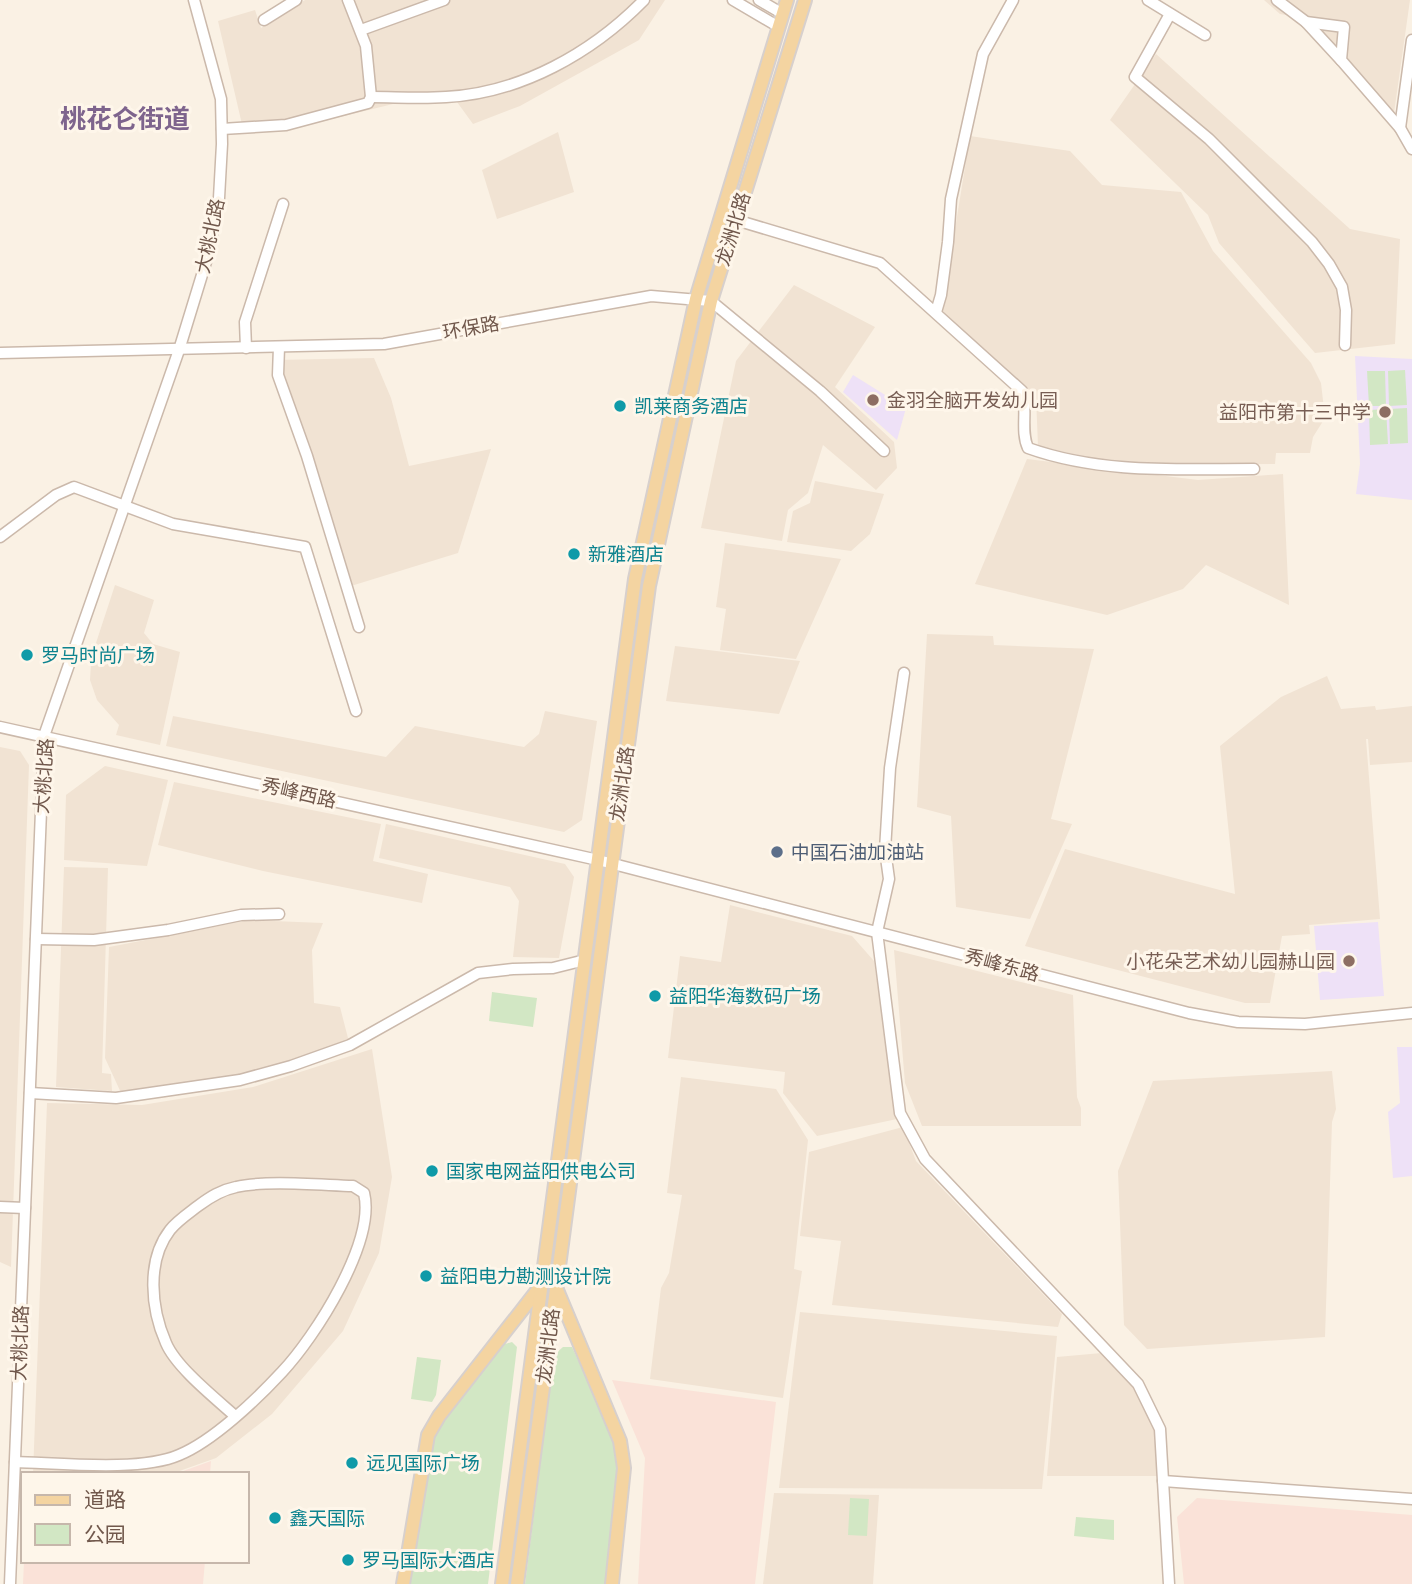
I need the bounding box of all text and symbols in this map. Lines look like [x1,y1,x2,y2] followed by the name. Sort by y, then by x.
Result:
[60,102,190,136] district label: 桃花仑街道
[710,189,756,269] street label: 龙洲北路
[190,196,230,276] street label: 大桃北路
[441,311,501,345] street label: 环保路
[887,388,1058,413] place label: 金羽全脑开发幼儿园
[865,392,881,408] marker: 金羽全脑开发幼儿园
[634,394,748,419] place label: 凯莱商务酒店
[612,398,628,414] marker: 凯莱商务酒店
[1219,400,1371,425] place label: 益阳市第十三中学
[1377,404,1393,420] marker: 益阳市第十三中学
[588,542,664,567] place label: 新雅酒店
[566,546,582,562] marker: 新雅酒店
[41,643,155,668] place label: 罗马时尚广场
[19,647,35,663] marker: 罗马时尚广场
[29,737,59,815] street label: 大桃北路
[604,745,640,823] street label: 龙洲北路
[259,772,339,814] street label: 秀峰西路
[791,840,924,865] place label: 中国石油加油站
[769,844,785,860] marker: 中国石油加油站
[962,943,1042,987] street label: 秀峰东路
[1126,949,1335,974] place label: 小花朵艺术幼儿园赫山园
[1341,953,1357,969] marker: 小花朵艺术幼儿园赫山园
[669,984,821,1009] place label: 益阳华海数码广场
[647,988,663,1004] marker: 益阳华海数码广场
[446,1159,636,1184] place label: 国家电网益阳供电公司
[424,1163,440,1179] marker: 国家电网益阳供电公司
[440,1264,611,1289] place label: 益阳电力勘测设计院
[418,1268,434,1284] marker: 益阳电力勘测设计院
[6,1305,34,1381] street label: 大桃北路
[531,1307,565,1385] street label: 龙洲北路
[366,1451,480,1476] place label: 远见国际广场
[344,1455,360,1471] marker: 远见国际广场
[21,1472,248,1563] legend
[84,1486,126,1514] text: 道路
[289,1506,365,1531] place label: 鑫天国际
[267,1510,283,1526] marker: 鑫天国际
[84,1521,126,1549] text: 公园
[362,1548,495,1573] place label: 罗马国际大酒店
[340,1552,356,1568] marker: 罗马国际大酒店

